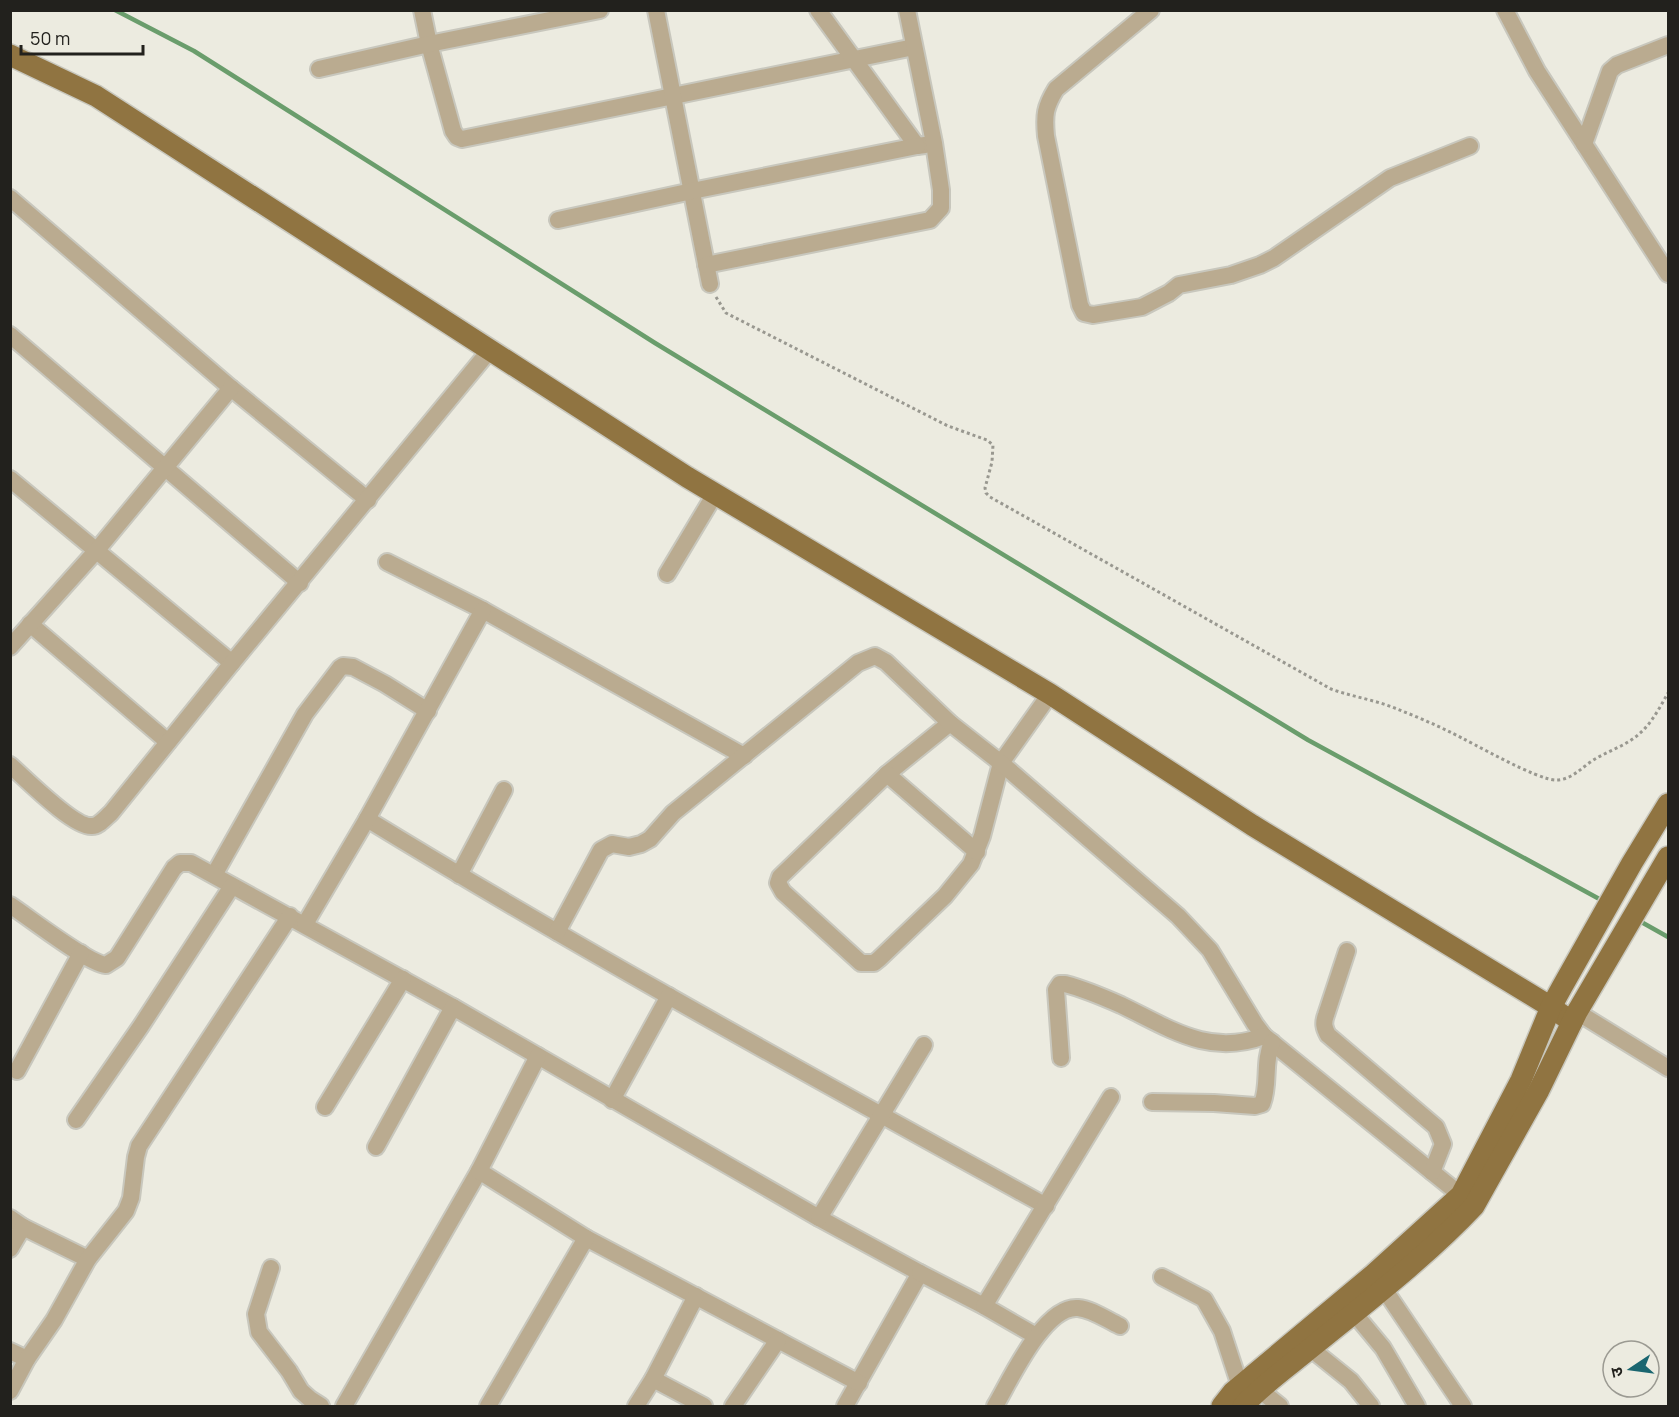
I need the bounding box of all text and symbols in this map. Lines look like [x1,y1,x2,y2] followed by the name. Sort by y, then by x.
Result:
[21,18,142,56] scale bar
[30,26,70,50] text: 50 m
[1601,1339,1661,1399] north arrow
[1604,1365,1628,1379] text: उ

